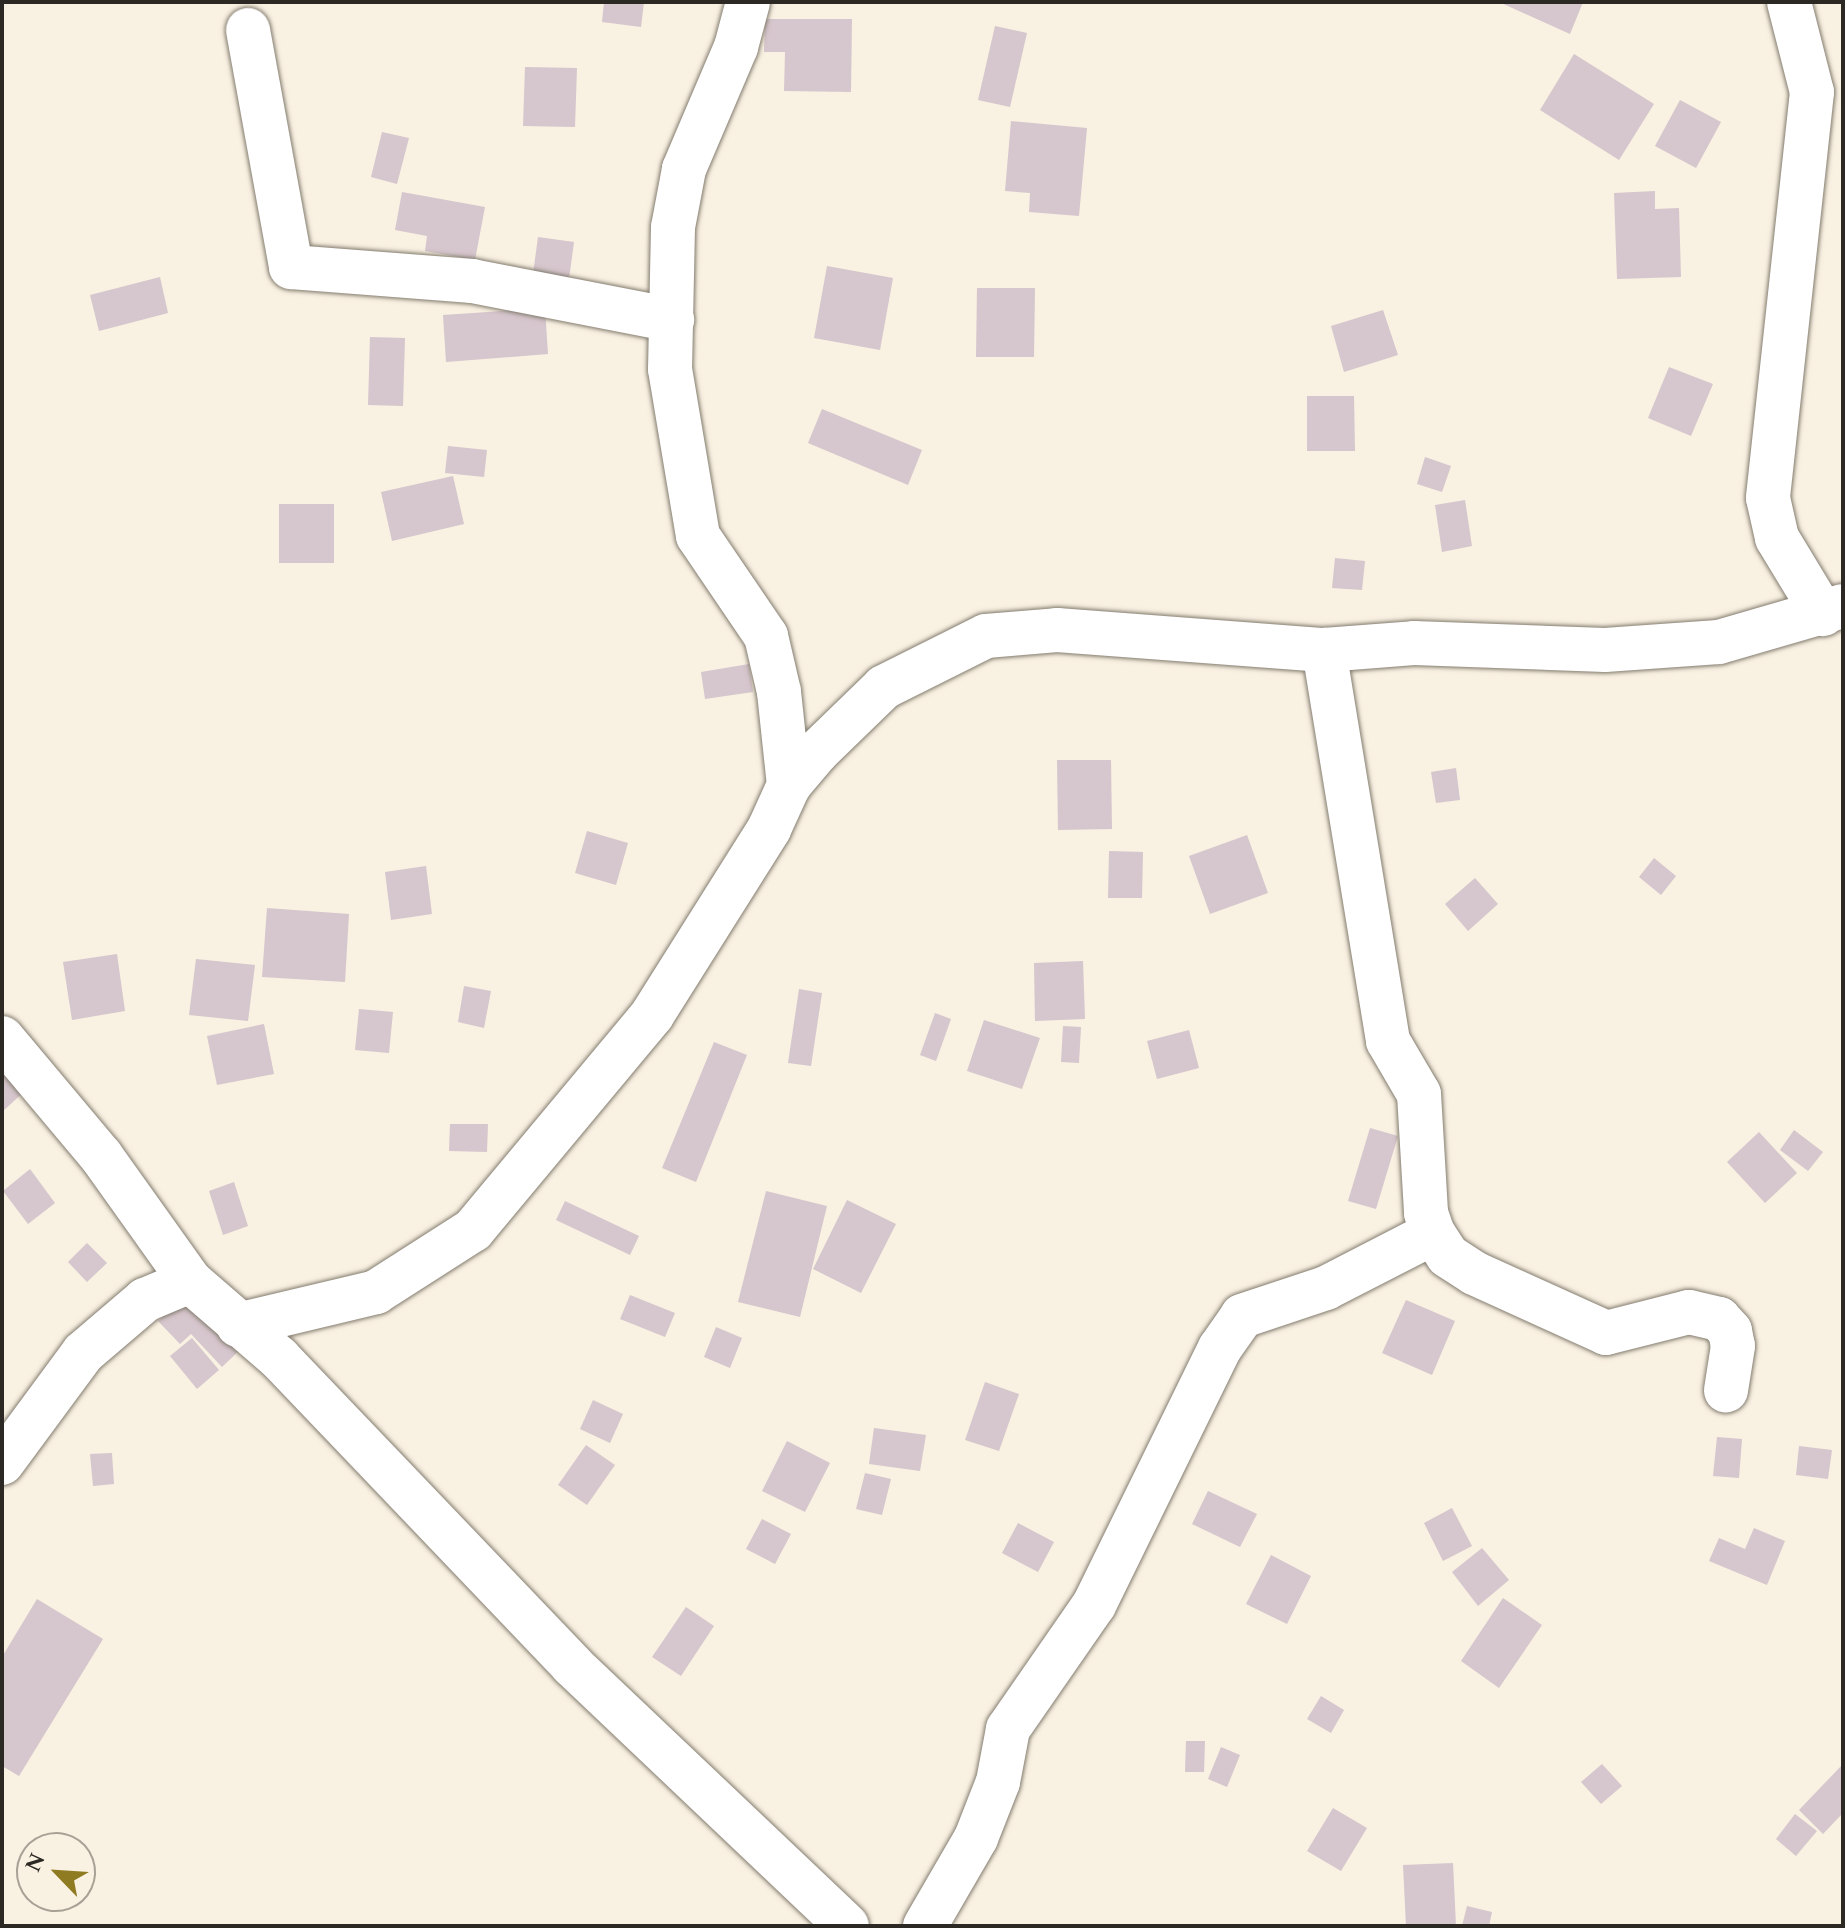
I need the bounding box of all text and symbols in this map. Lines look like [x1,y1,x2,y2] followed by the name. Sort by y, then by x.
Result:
[16,1832,96,1912] north arrow
[17,1847,54,1878] text: N

